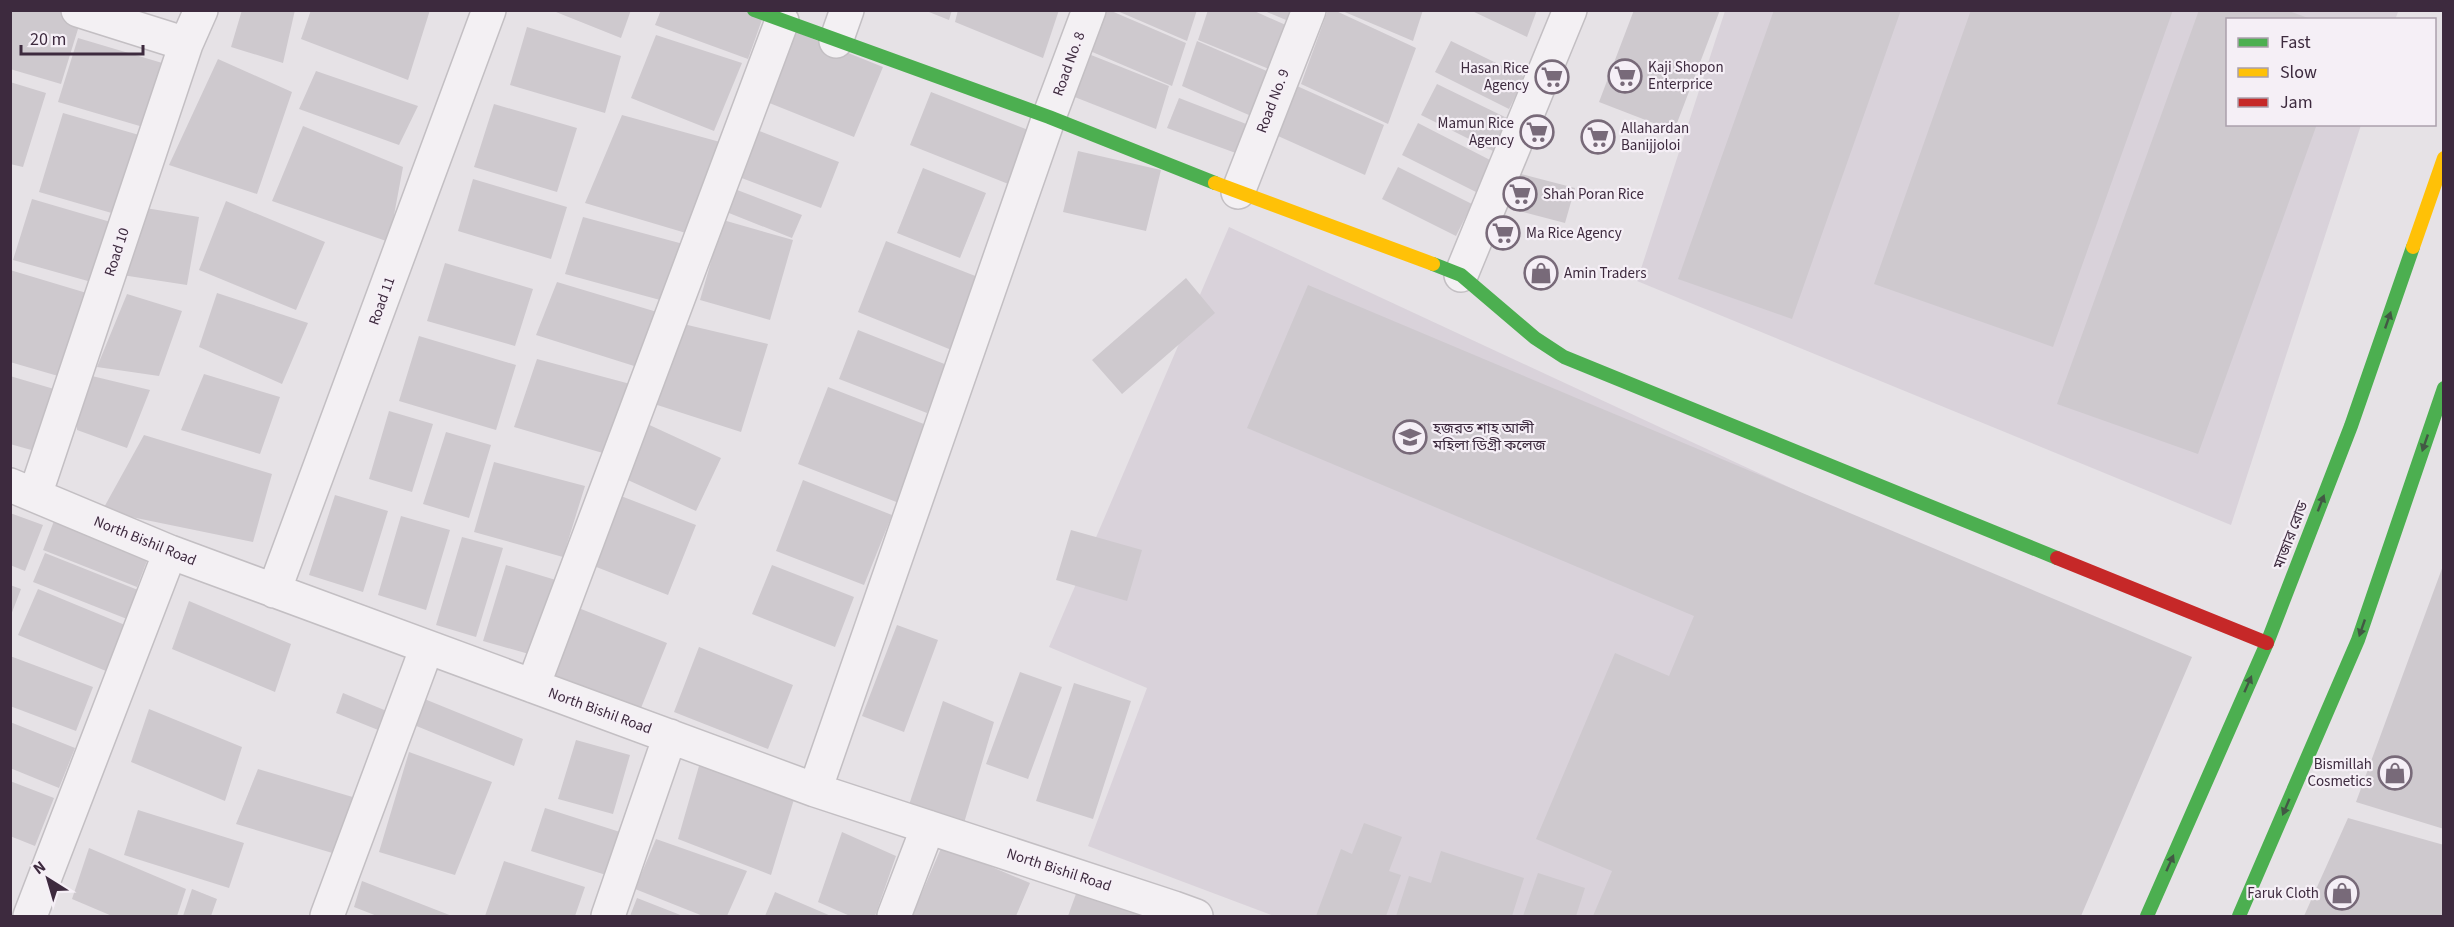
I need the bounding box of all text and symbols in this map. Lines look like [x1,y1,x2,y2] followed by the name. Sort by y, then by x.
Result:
[21,18,142,56] scale bar
[2226,18,2436,126] legend
[30,27,66,52] text: 20 m
[1048,29,1090,99] street label: Road No. 8
[2280,30,2311,55] text: Fast
[1648,57,1724,95] place label: Kaji Shopon Enterprice
[1460,58,1529,96] place label: Hasan Rice Agency
[1607,58,1643,94] supermarket icon: Kaji Shopon Enterprice
[1534,59,1570,95] supermarket icon: Hasan Rice Agency
[2280,60,2317,85] text: Slow
[1251,66,1295,136] street label: Road No. 9
[2280,90,2313,115] text: Jam
[1438,113,1514,151] place label: Mamun Rice Agency
[1519,114,1555,150] supermarket icon: Mamun Rice Agency
[1621,118,1689,156] place label: Allahardan Banijjoloi
[1580,119,1616,155] supermarket icon: Allahardan Banijjoloi
[1502,176,1538,212] supermarket icon: Shah Poran Rice
[1543,184,1644,205] place label: Shah Poran Rice
[1485,215,1521,251] supermarket icon: Ma Rice Agency
[1526,223,1622,244] place label: Ma Rice Agency
[99,225,135,279] street label: Road 10
[1523,255,1559,291] shop icon: Amin Traders
[1564,263,1646,284] place label: Amin Traders
[364,274,400,328] street label: Road 11
[2383,311,2393,329] one-way arrow
[1432,418,1547,456] place label: হজরত শাহ আলী মহিলা ডিগ্রী কলেজ
[1392,419,1428,455] school or university icon: হজরত শাহ আলী মহিলা ডিগ্রী কলেজ
[2419,434,2429,452] one-way arrow
[2316,494,2326,512] one-way arrow
[2268,498,2314,573] street label: মাজার রোড
[91,511,199,571] street label: North Bishil Road
[2357,619,2366,637] one-way arrow
[2244,676,2253,693] one-way arrow
[545,683,655,739] street label: North Bishil Road
[2307,754,2372,792] place label: Bismillah Cosmetics
[2377,755,2413,791] shop icon: Bismillah Cosmetics
[2281,799,2291,817] one-way arrow
[1004,843,1114,897] street label: North Bishil Road
[18,849,78,909] north arrow
[2166,854,2175,872] one-way arrow
[29,856,50,880] text: N
[2324,875,2360,911] shop icon: Faruk Cloth
[2247,883,2319,904] place label: Faruk Cloth

